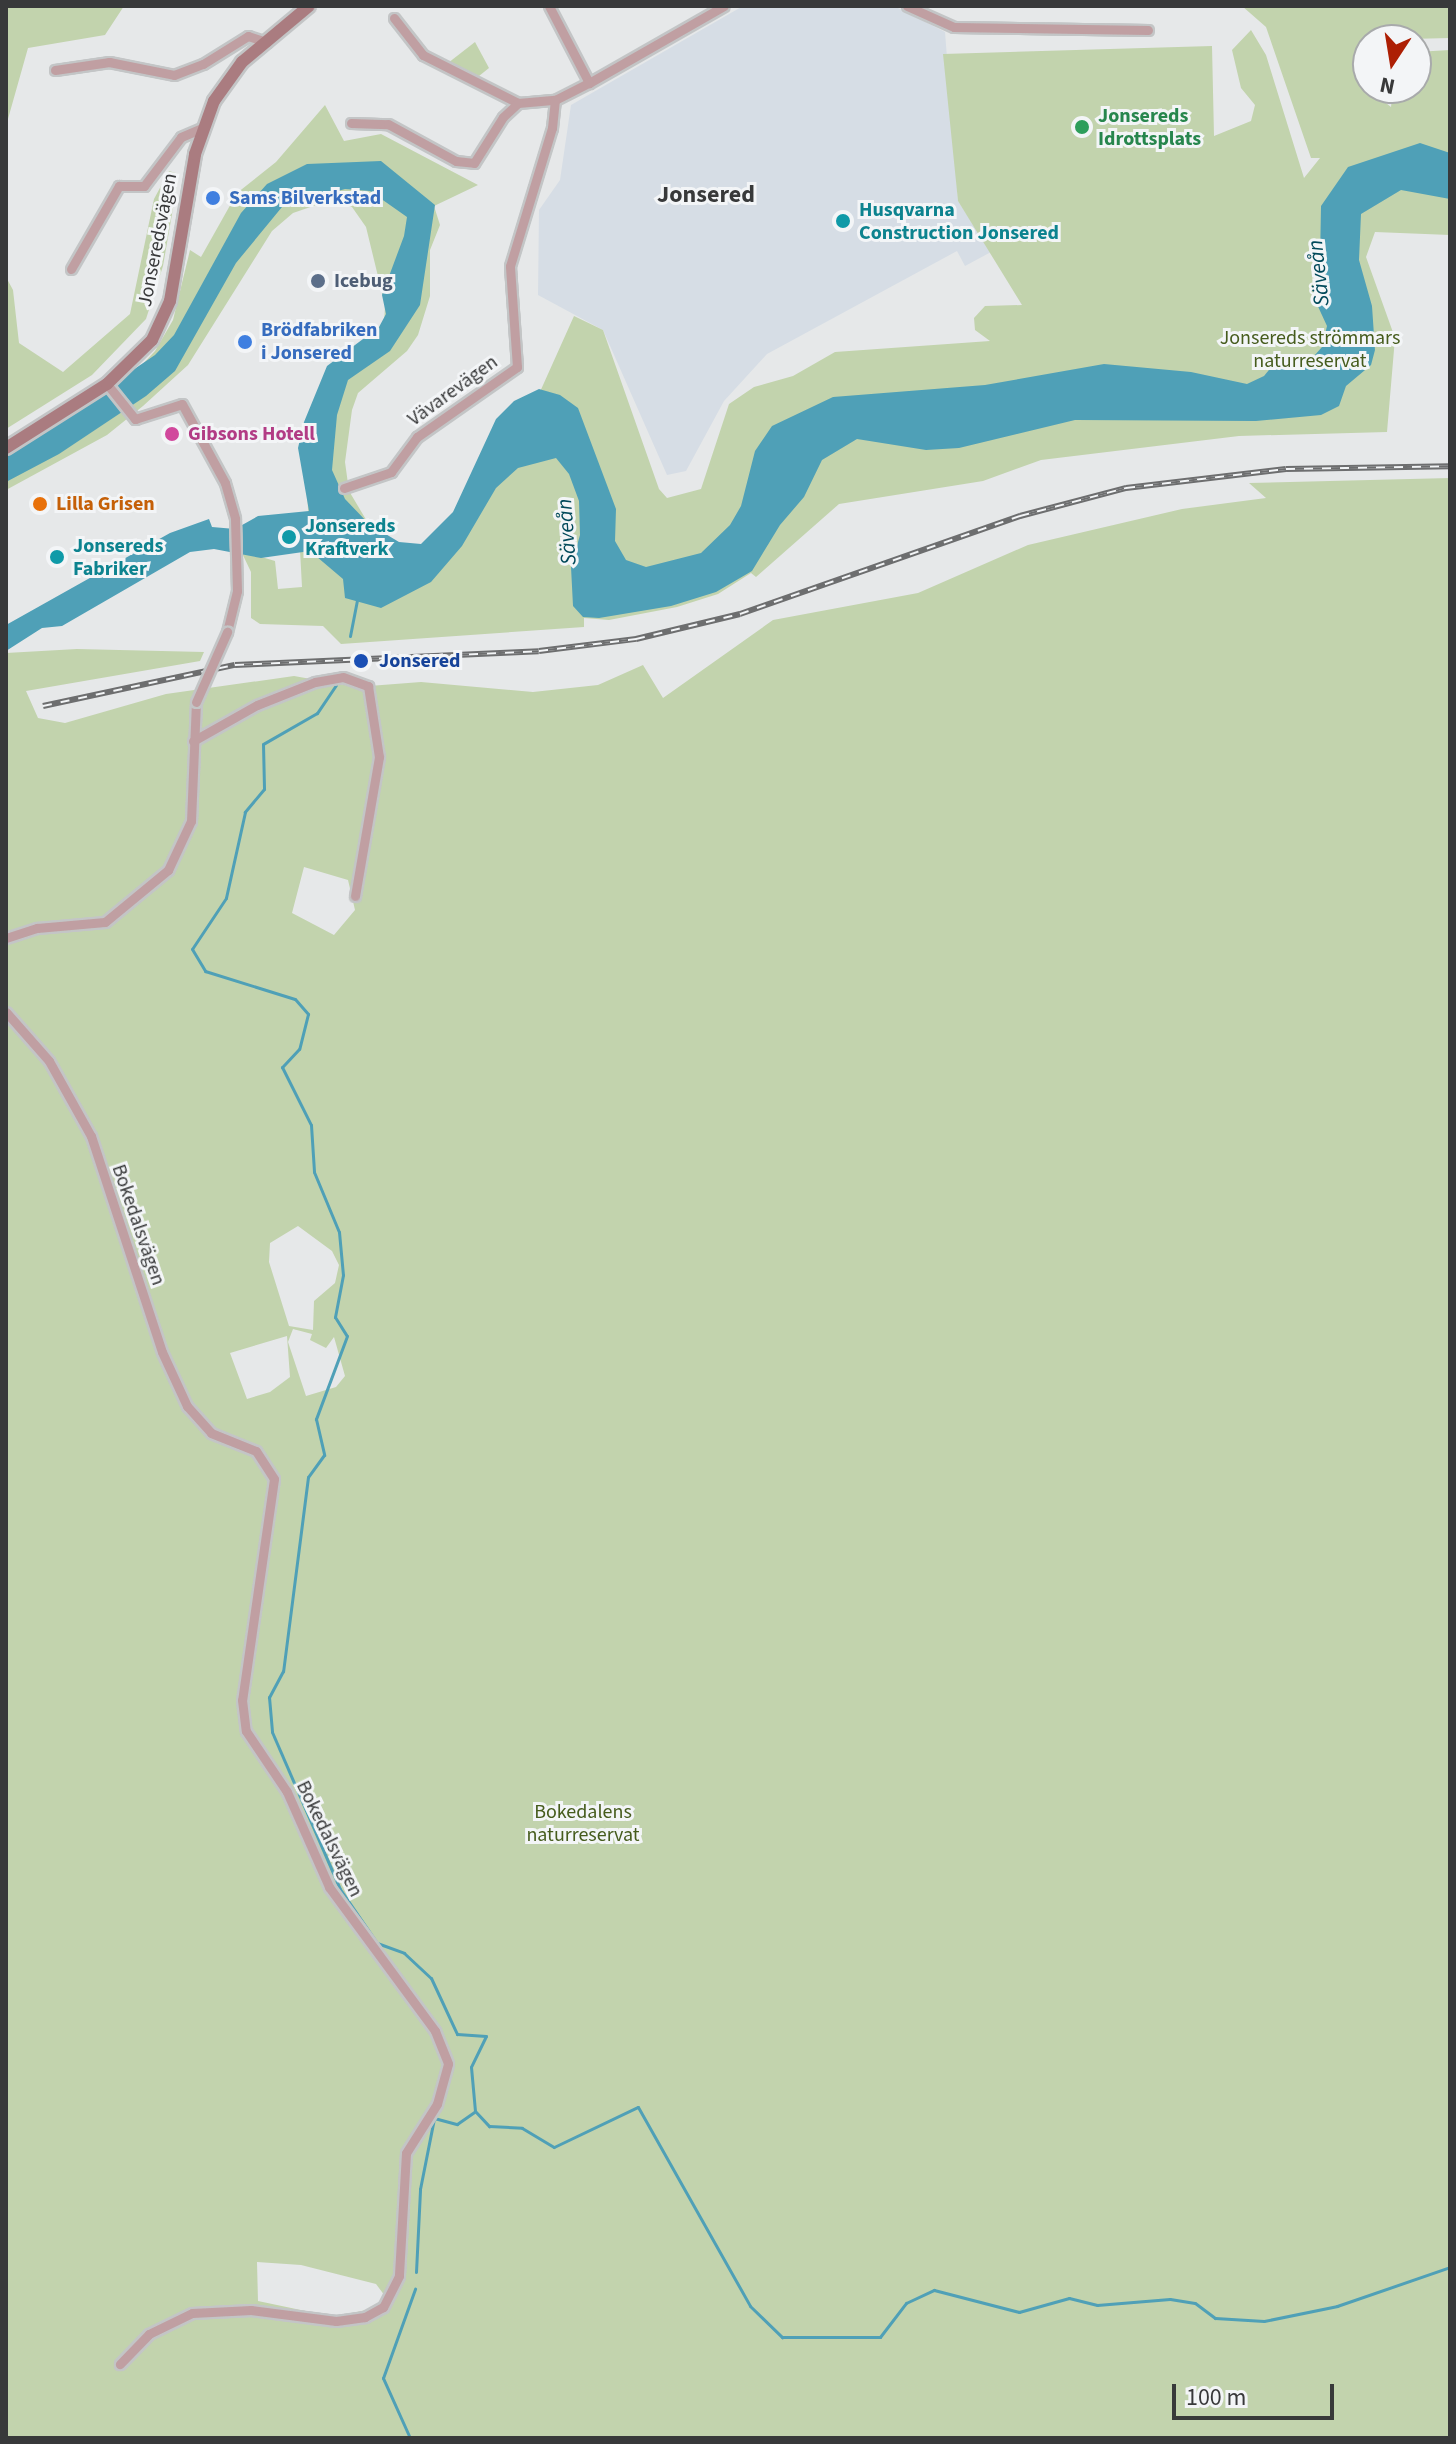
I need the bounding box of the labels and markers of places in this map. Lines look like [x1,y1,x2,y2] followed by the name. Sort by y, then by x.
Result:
[1098,104,1201,151] place label: Jonsereds Idrottsplats
[1073,118,1091,136] marker: Jonsereds Idrottsplats
[229,186,381,210] place label: Sams Bilverkstad
[204,189,222,207] marker: Sams Bilverkstad
[859,198,1059,245] place label: Husqvarna Construction Jonsered
[834,212,852,230] marker: Husqvarna Construction Jonsered
[334,269,393,293] place label: Icebug
[309,272,327,290] marker: Icebug
[261,318,378,365] place label: Brödfabriken i Jonsered
[236,333,254,351] marker: Brödfabriken i Jonsered
[188,422,315,446] place label: Gibsons Hotell
[163,425,181,443] marker: Gibsons Hotell
[56,492,155,516] place label: Lilla Grisen
[31,495,49,513] marker: Lilla Grisen
[305,514,395,561] place label: Jonsereds Kraftverk
[280,528,298,546] marker: Jonsereds Kraftverk
[73,534,163,581] place label: Jonsereds Fabriker
[48,548,66,566] marker: Jonsereds Fabriker
[379,649,461,673] place label: Jonsered
[350,650,372,672] marker: Jonsered

